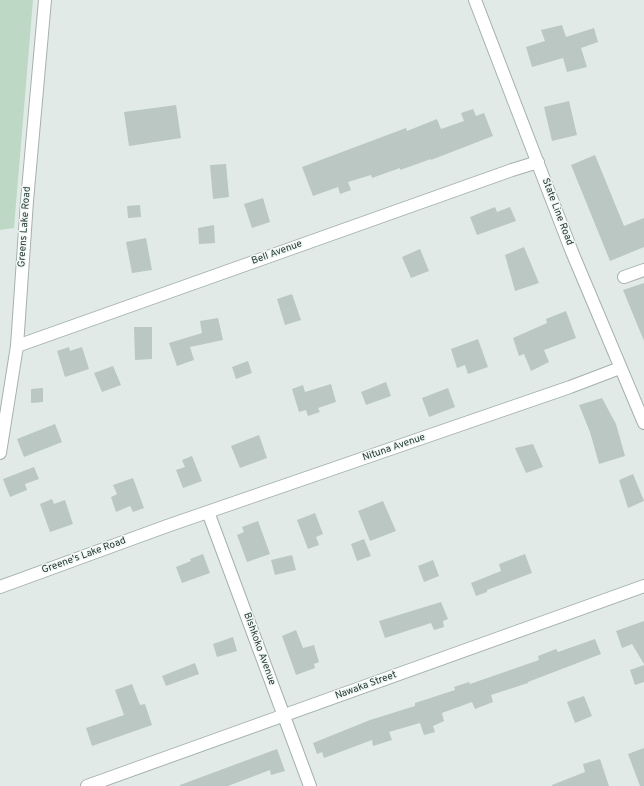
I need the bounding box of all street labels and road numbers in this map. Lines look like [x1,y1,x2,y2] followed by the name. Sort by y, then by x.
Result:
[539,177,575,247] street label: State Line Road
[16,186,34,268] street label: Greens Lake Road
[250,238,304,268] street label: Bell Avenue
[361,432,427,464] street label: Nituna Avenue
[40,535,128,577] street label: Greene's Lake Road
[240,611,278,687] street label: Bishkoko Avenue
[334,669,398,703] street label: Nawaka Street

